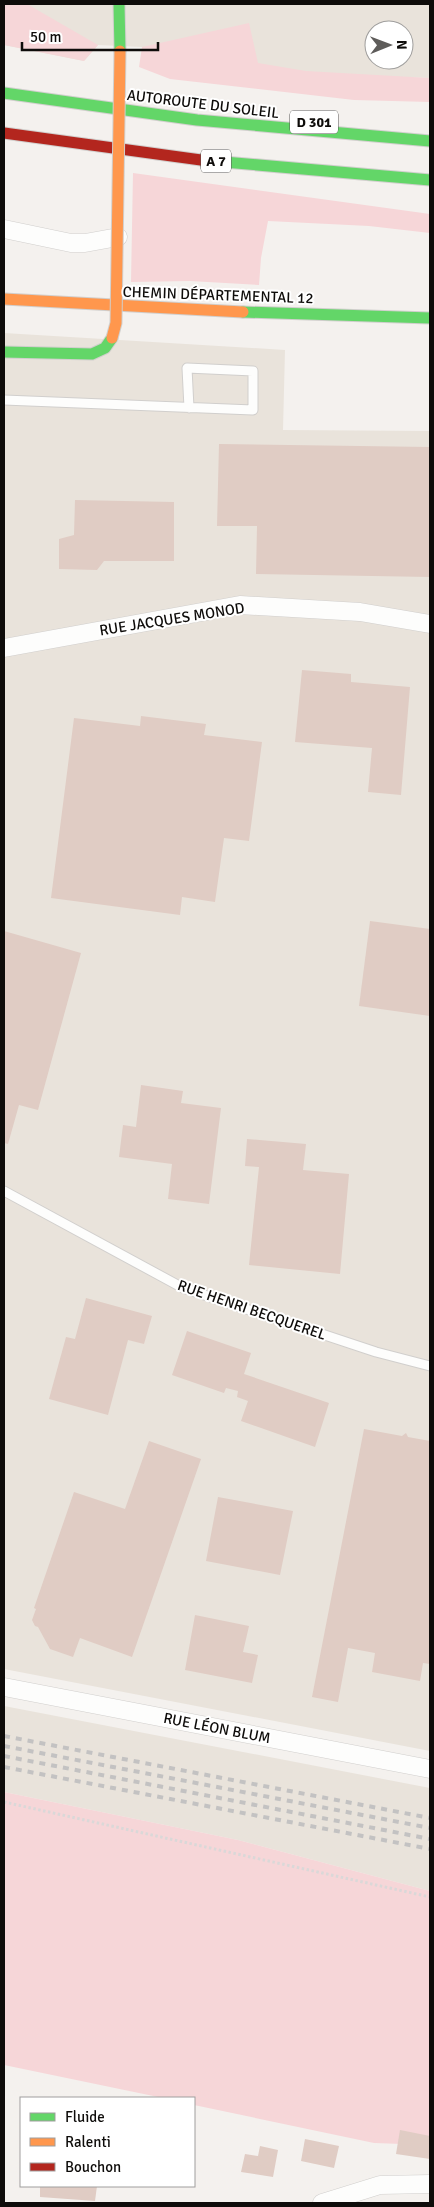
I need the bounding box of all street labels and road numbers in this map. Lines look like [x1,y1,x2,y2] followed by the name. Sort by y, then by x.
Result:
[126,86,280,122] street label: AUTOROUTE DU SOLEIL
[290,110,338,134] road number: D 301
[201,150,231,172] road number: A 7
[122,282,314,307] street label: CHEMIN DÉPARTEMENTAL 12
[98,599,246,639] street label: RUE JACQUES MONOD
[175,1276,329,1344] street label: RUE HENRI BECQUEREL
[162,1708,272,1747] street label: RUE LÉON BLUM

